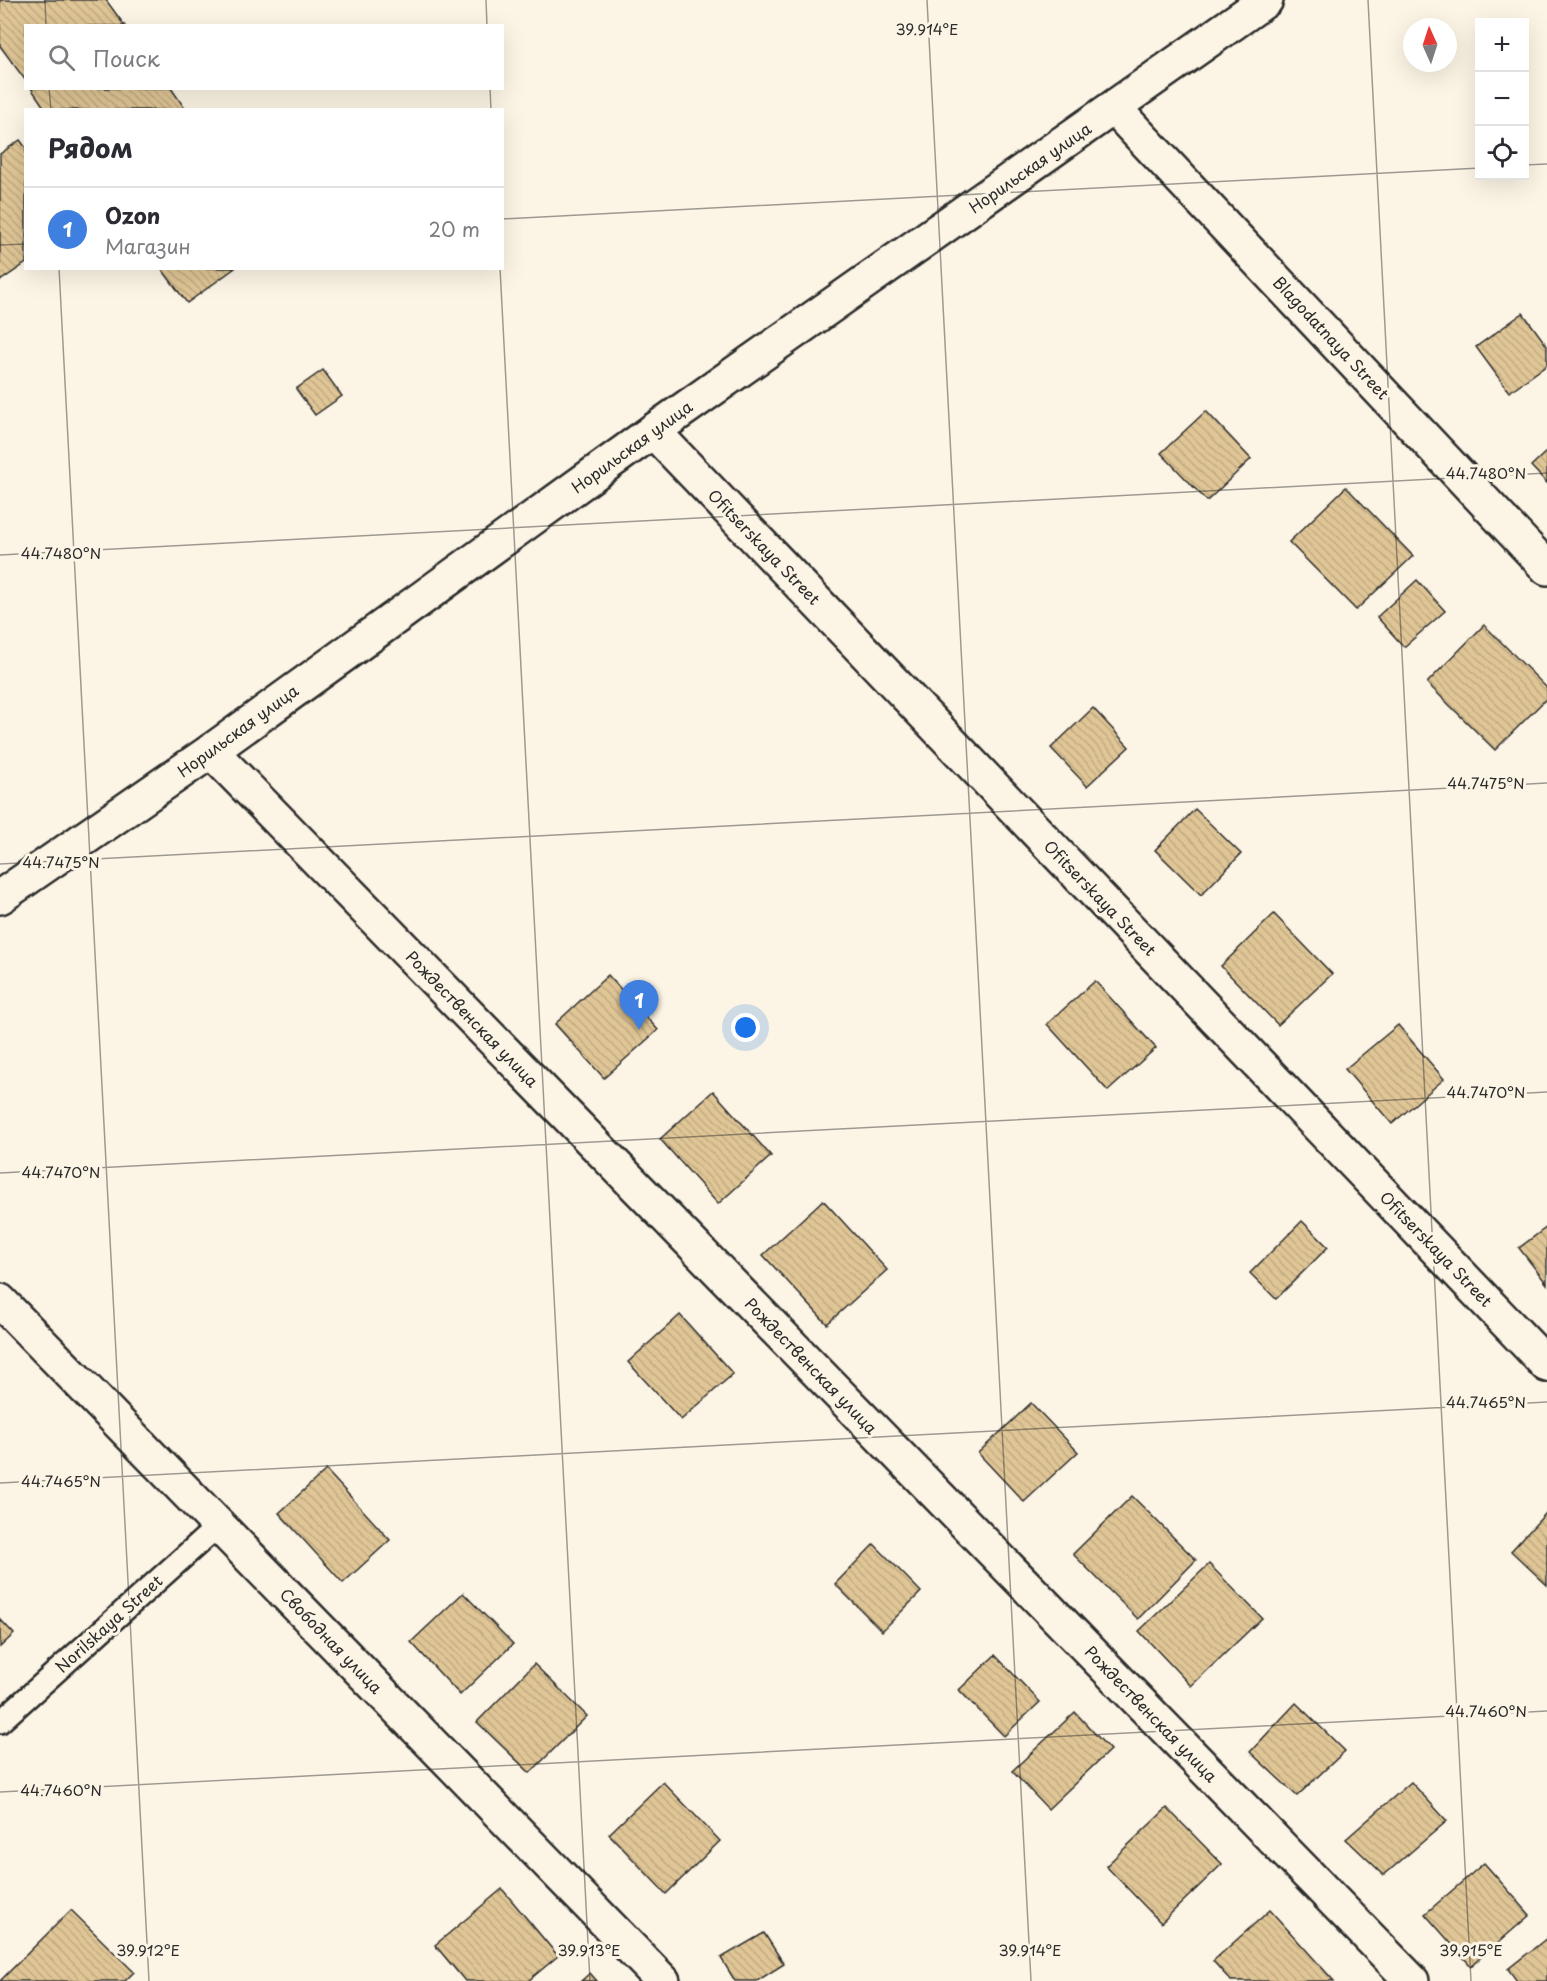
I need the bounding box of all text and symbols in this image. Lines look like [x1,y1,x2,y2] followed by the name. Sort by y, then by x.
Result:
[895,17,959,40] text: 39.914°E
[1403,18,1457,72] north arrow
[1475,18,1529,180] map controls
[1475,18,1529,72] button: +
[24,24,504,90] search box
[45,41,78,74] icon: search
[93,41,160,74] text: Поиск
[1475,72,1529,126] button: −
[963,116,1095,218] street label: Норильская улица
[1475,126,1529,180] button: locate
[48,128,133,167] text: Рядом
[105,198,160,231] text: Ozon
[63,214,72,244] text: 1
[428,214,480,244] text: 20 m
[105,231,191,261] text: Магазин
[1268,270,1396,405] street label: Blagodatnaya Street
[566,394,697,498] street label: Норильская улица
[1446,461,1526,484] text: 44.7480°N
[703,483,827,610] street label: Ofitserskaya Street
[21,541,101,564] text: 44.7480°N
[172,678,303,782] street label: Норильская улица
[1447,771,1525,794] text: 44.7475°N
[1039,834,1163,961] street label: Ofitserskaya Street
[22,850,100,873] text: 44.7475°N
[401,945,544,1092] street label: Рождественская улица
[620,980,658,1030] pin: 1
[731,1013,760,1042] your location
[1447,1080,1525,1103] text: 44.7470°N
[22,1160,100,1183] text: 44.7470°N
[1375,1185,1499,1312] street label: Ofitserskaya Street
[740,1292,883,1439] street label: Рождественская улица
[1446,1390,1526,1413] text: 44.7465°N
[21,1469,101,1492] text: 44.7465°N
[50,1568,167,1678] street label: Norilskaya Street
[275,1582,388,1698] street label: Свободная улица
[1080,1640,1223,1787] street label: Рождественская улица
[1445,1699,1527,1722] text: 44.7460°N
[20,1778,102,1801] text: 44.7460°N
[116,1938,180,1961] text: 39.912°E
[557,1938,621,1961] text: 39.913°E
[998,1938,1062,1961] text: 39.914°E
[1439,1938,1503,1961] text: 39.915°E

